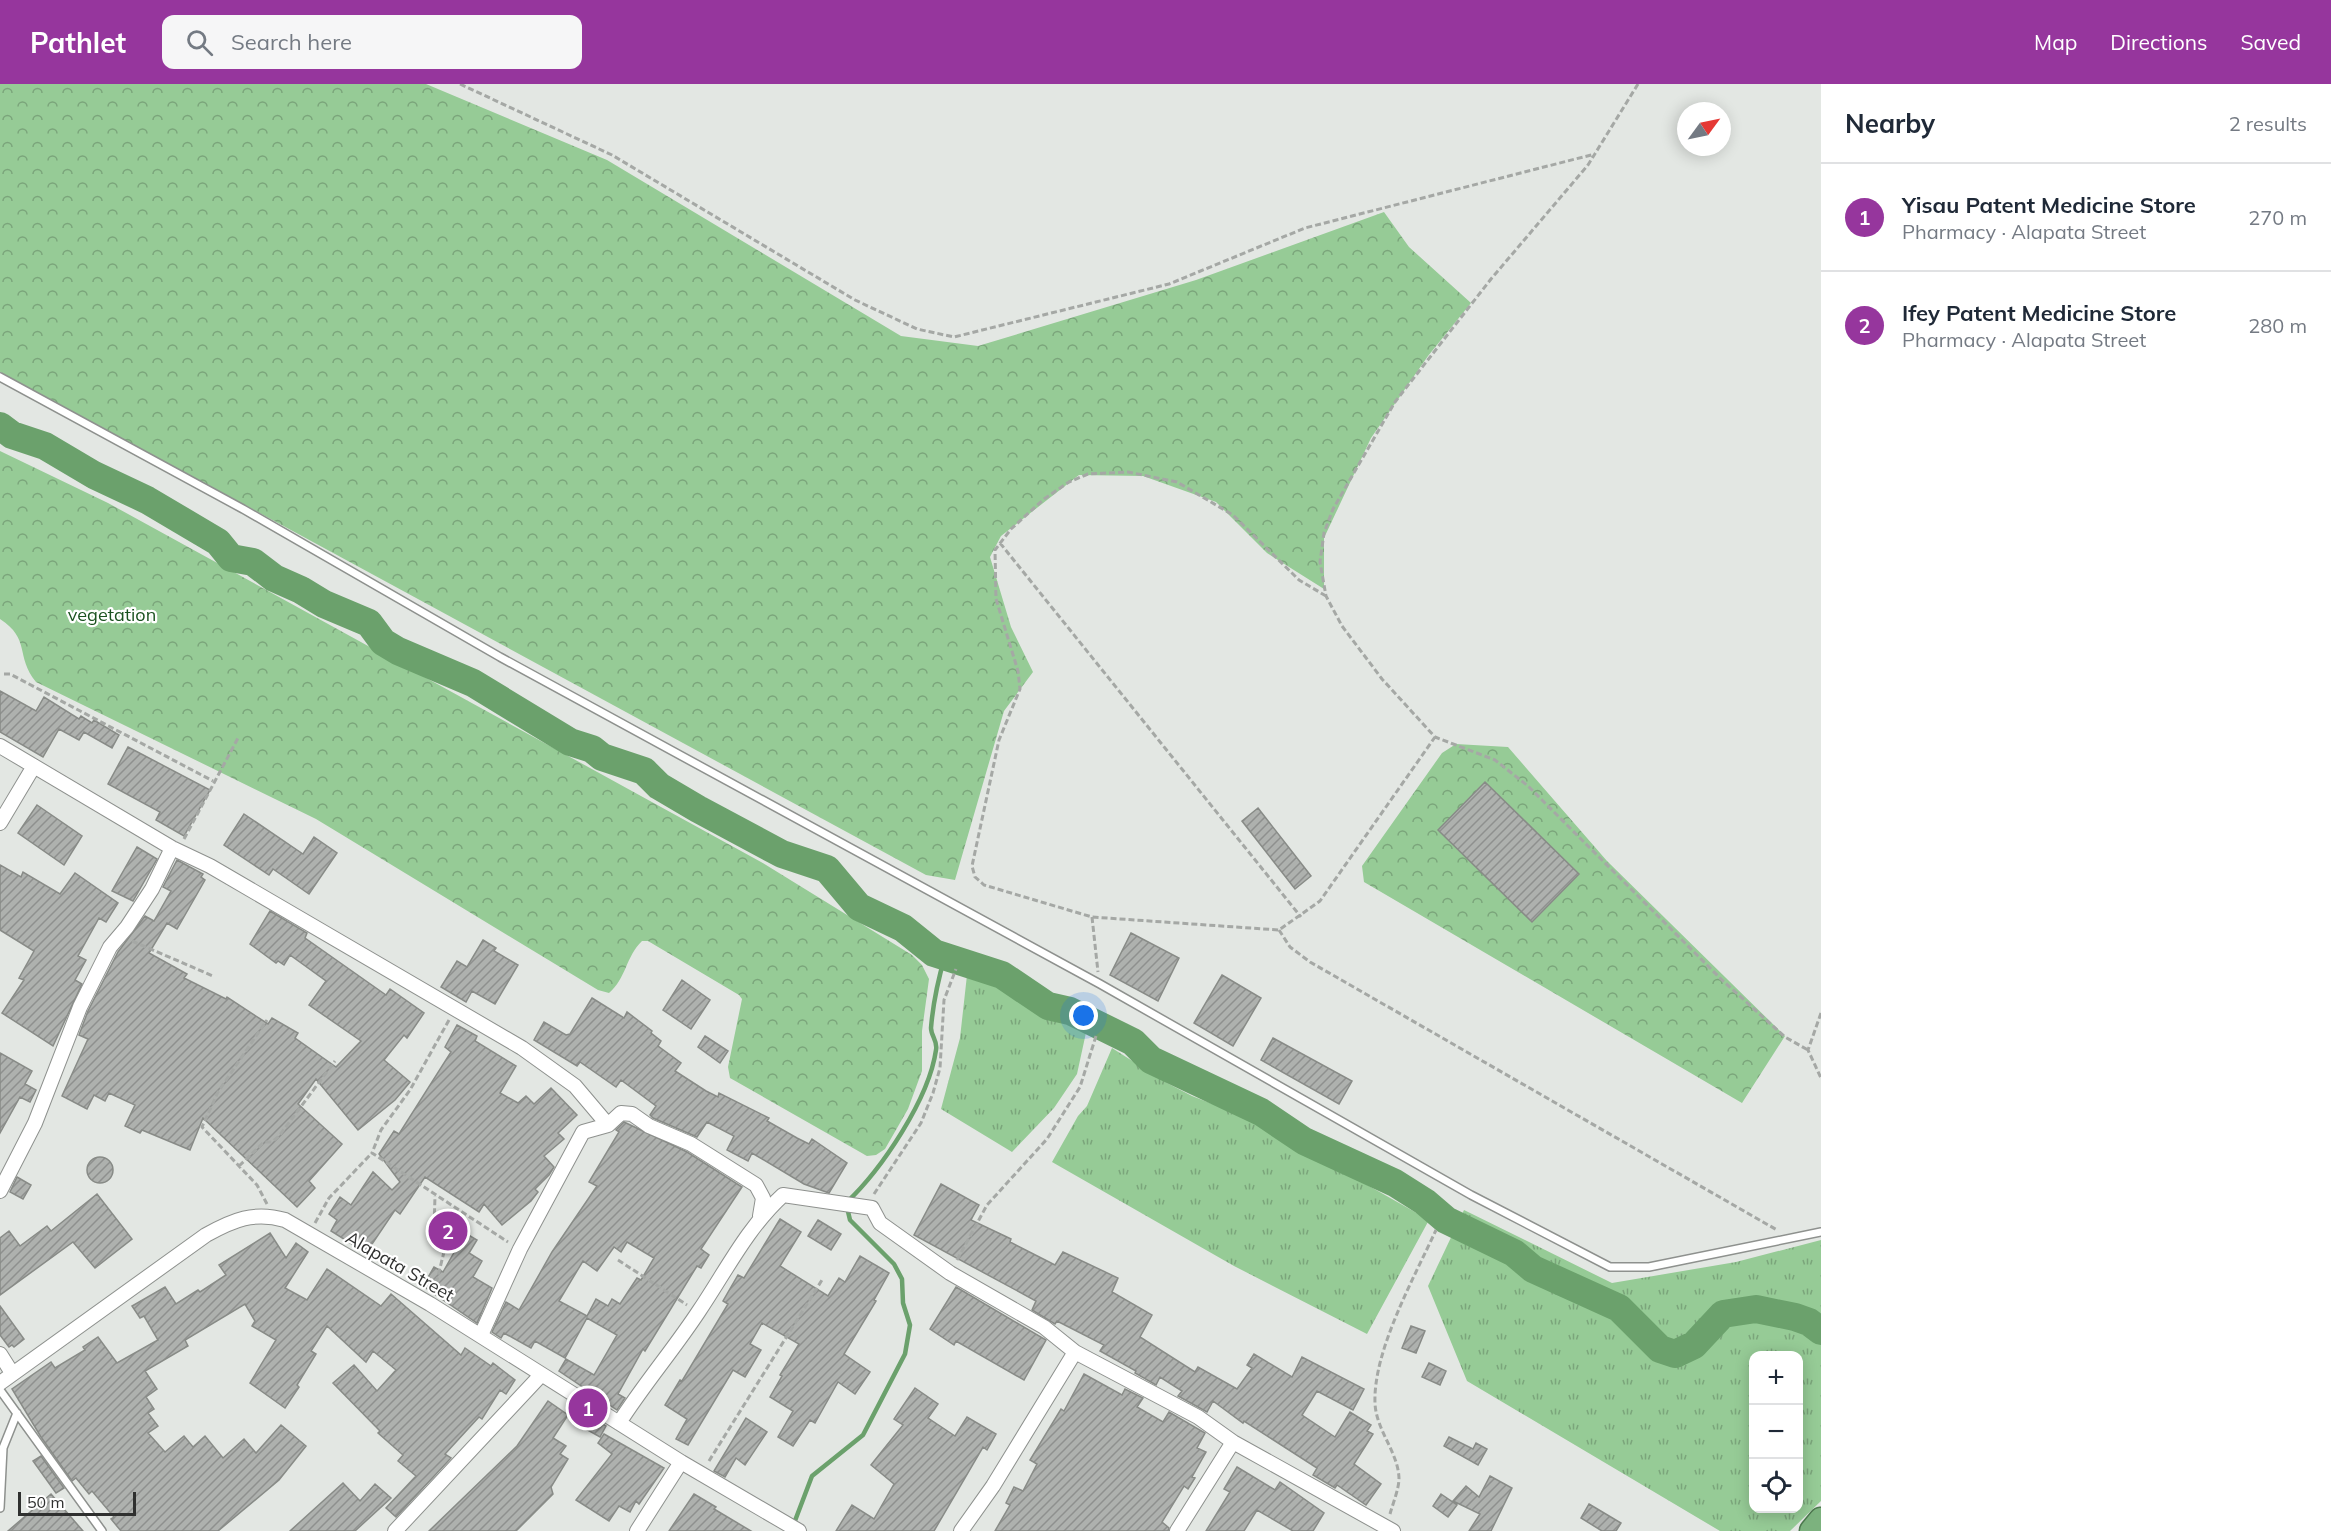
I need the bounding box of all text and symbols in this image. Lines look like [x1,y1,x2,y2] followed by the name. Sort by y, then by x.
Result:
[162,15,582,69] search box
[30,25,126,60] text: Pathlet
[183,26,216,59] icon: search
[231,28,352,56] text: Search here
[2034,29,2077,55] text: Map
[2110,29,2207,55] text: Directions
[2240,29,2301,55] text: Saved
[1677,102,1731,156] north arrow
[1845,107,1935,140] text: Nearby
[2229,111,2307,136] text: 2 results
[1902,191,2196,219] text: Yisau Patent Medicine Store
[1859,205,1871,230] text: 1
[2248,205,2307,230] text: 270 m
[1902,219,2146,244] text: Pharmacy · Alapata Street
[1902,299,2176,327] text: Ifey Patent Medicine Store
[1859,313,1871,338] text: 2
[2248,313,2307,338] text: 280 m
[1902,327,2146,352] text: Pharmacy · Alapata Street
[68,603,156,626] park label: vegetation
[1069,1001,1098,1030] your location
[428,1208,468,1254] pin: 2
[342,1226,458,1306] street label: Alapata Street
[1749,1351,1803,1513] map controls
[1749,1351,1803,1405] button: +
[568,1386,608,1430] pin: 1
[1749,1405,1803,1459] button: −
[1749,1459,1803,1513] button: locate
[18,1489,136,1516] scale bar
[27,1492,64,1512] text: 50 m

